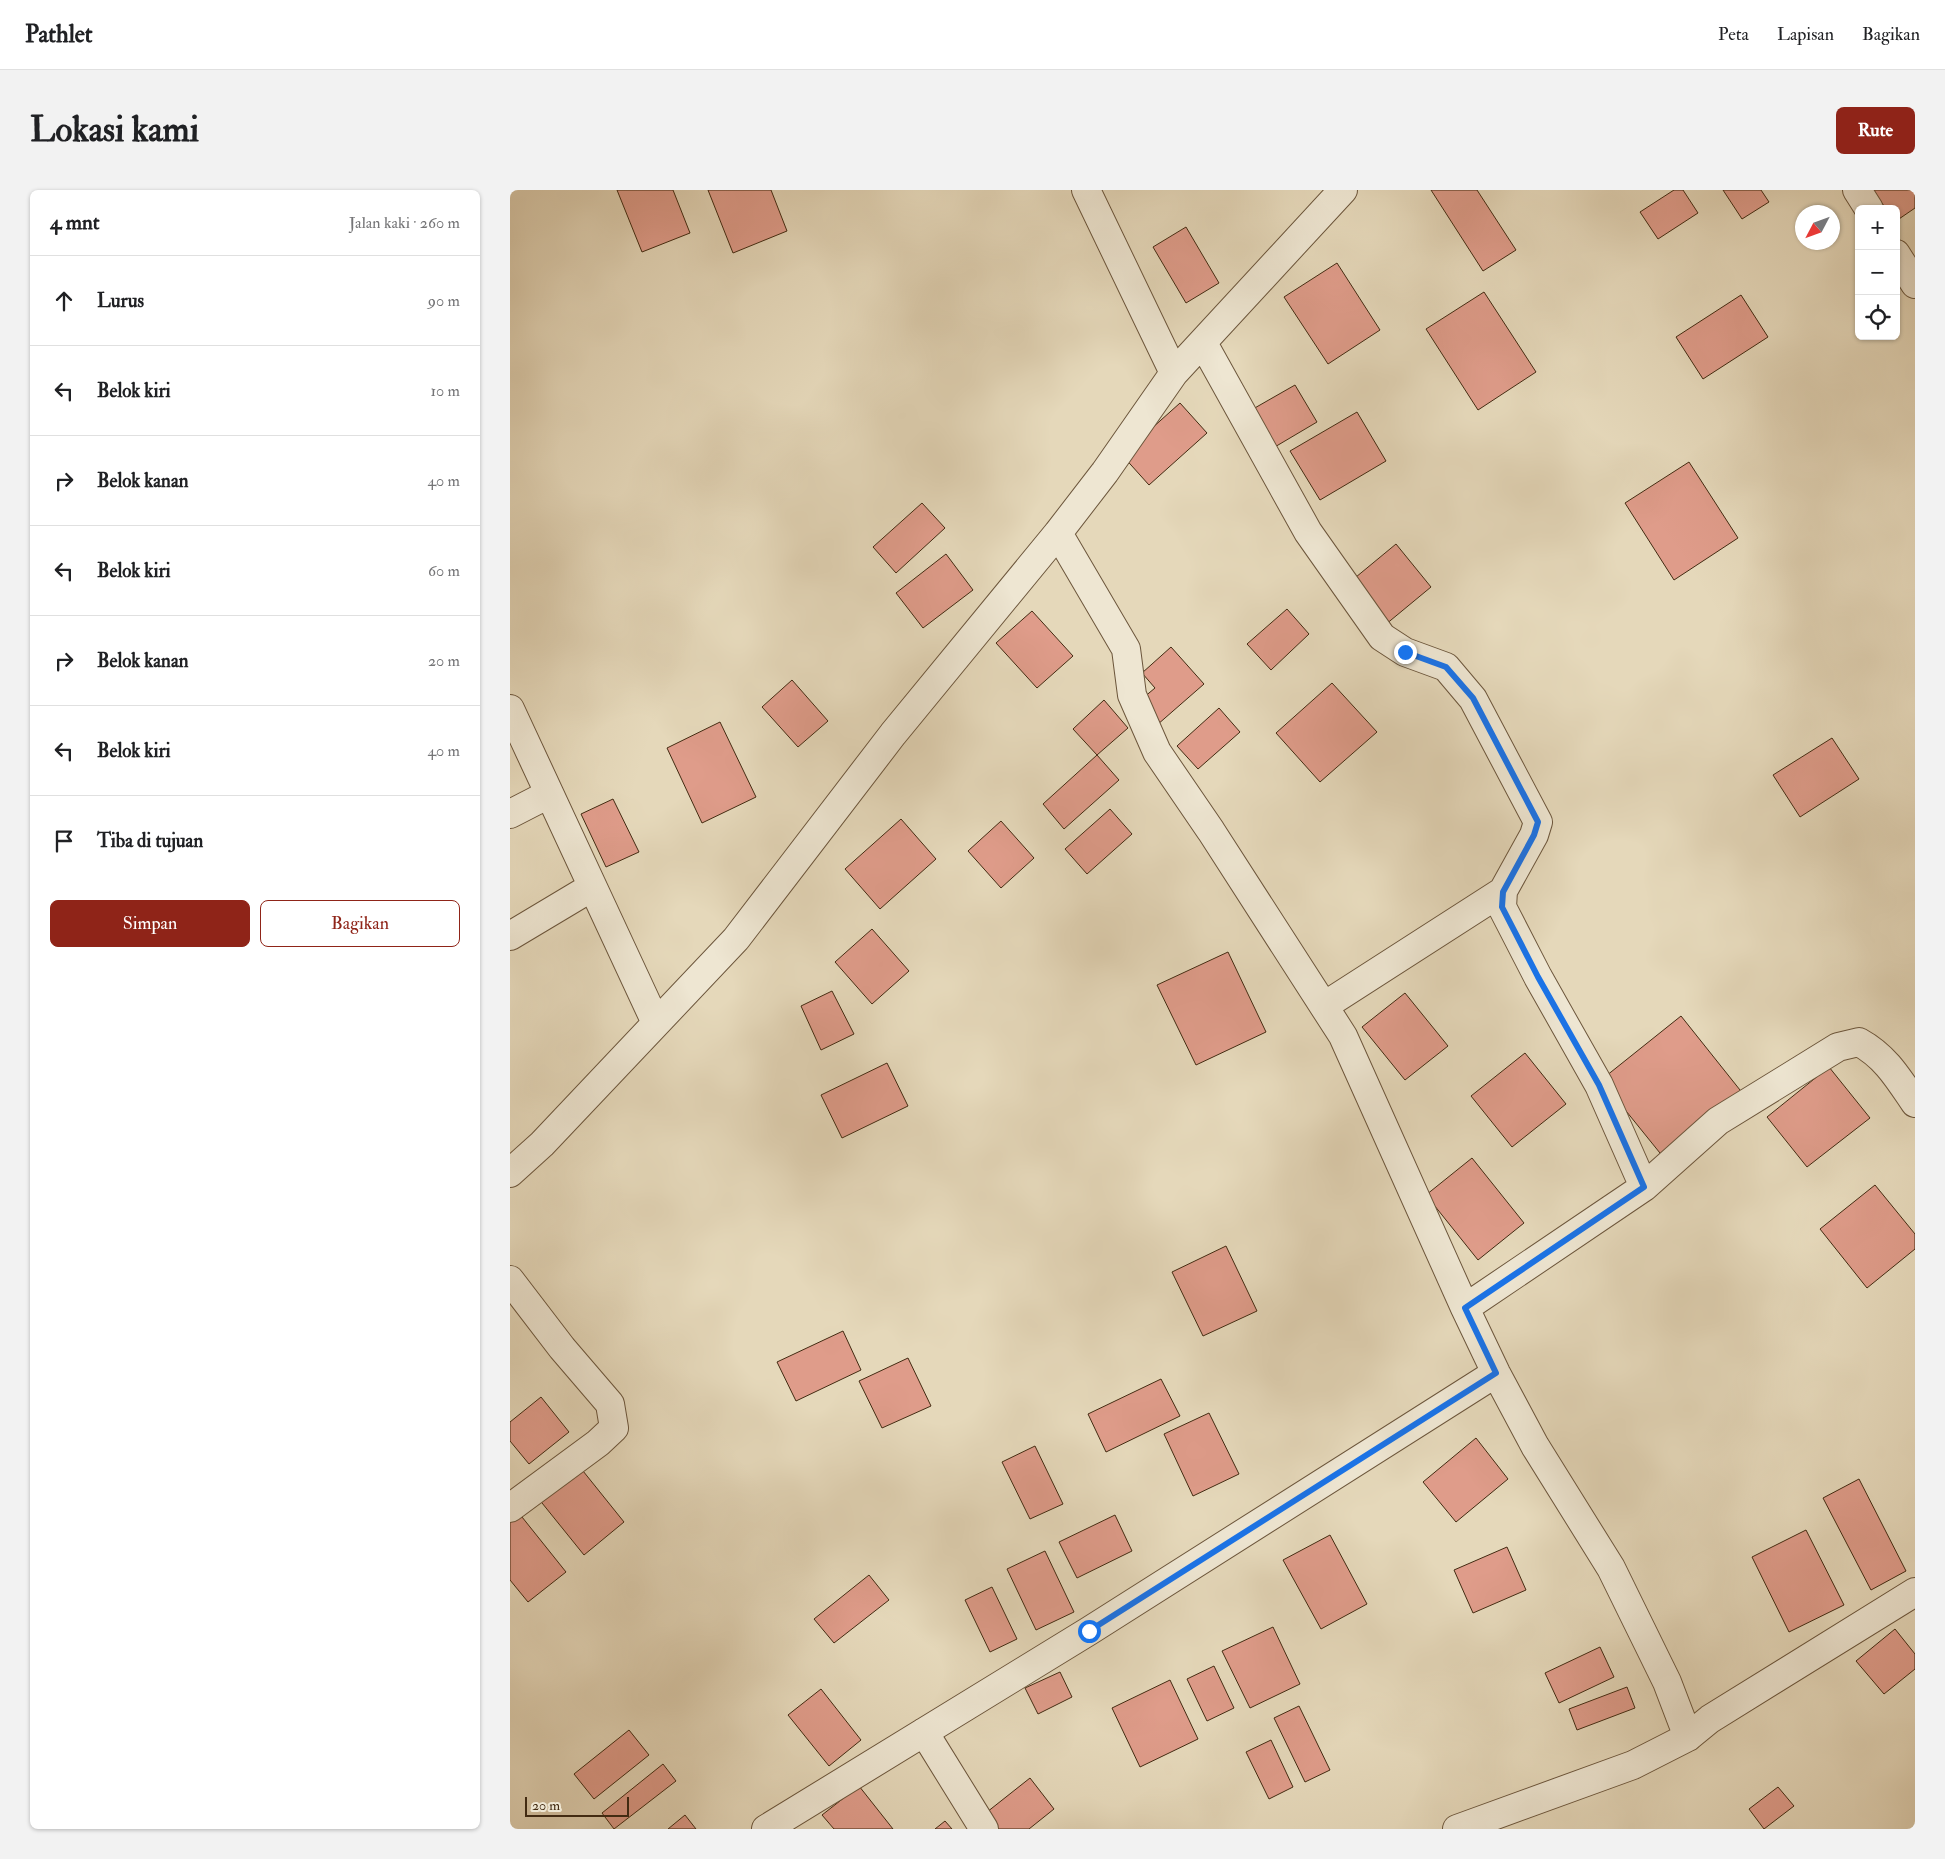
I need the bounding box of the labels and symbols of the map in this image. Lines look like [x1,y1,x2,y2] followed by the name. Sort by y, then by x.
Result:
[1795,205,1840,250] north arrow
[1394,641,1417,664] route end
[1078,1620,1101,1643] route start
[525,1794,629,1817] scale bar

